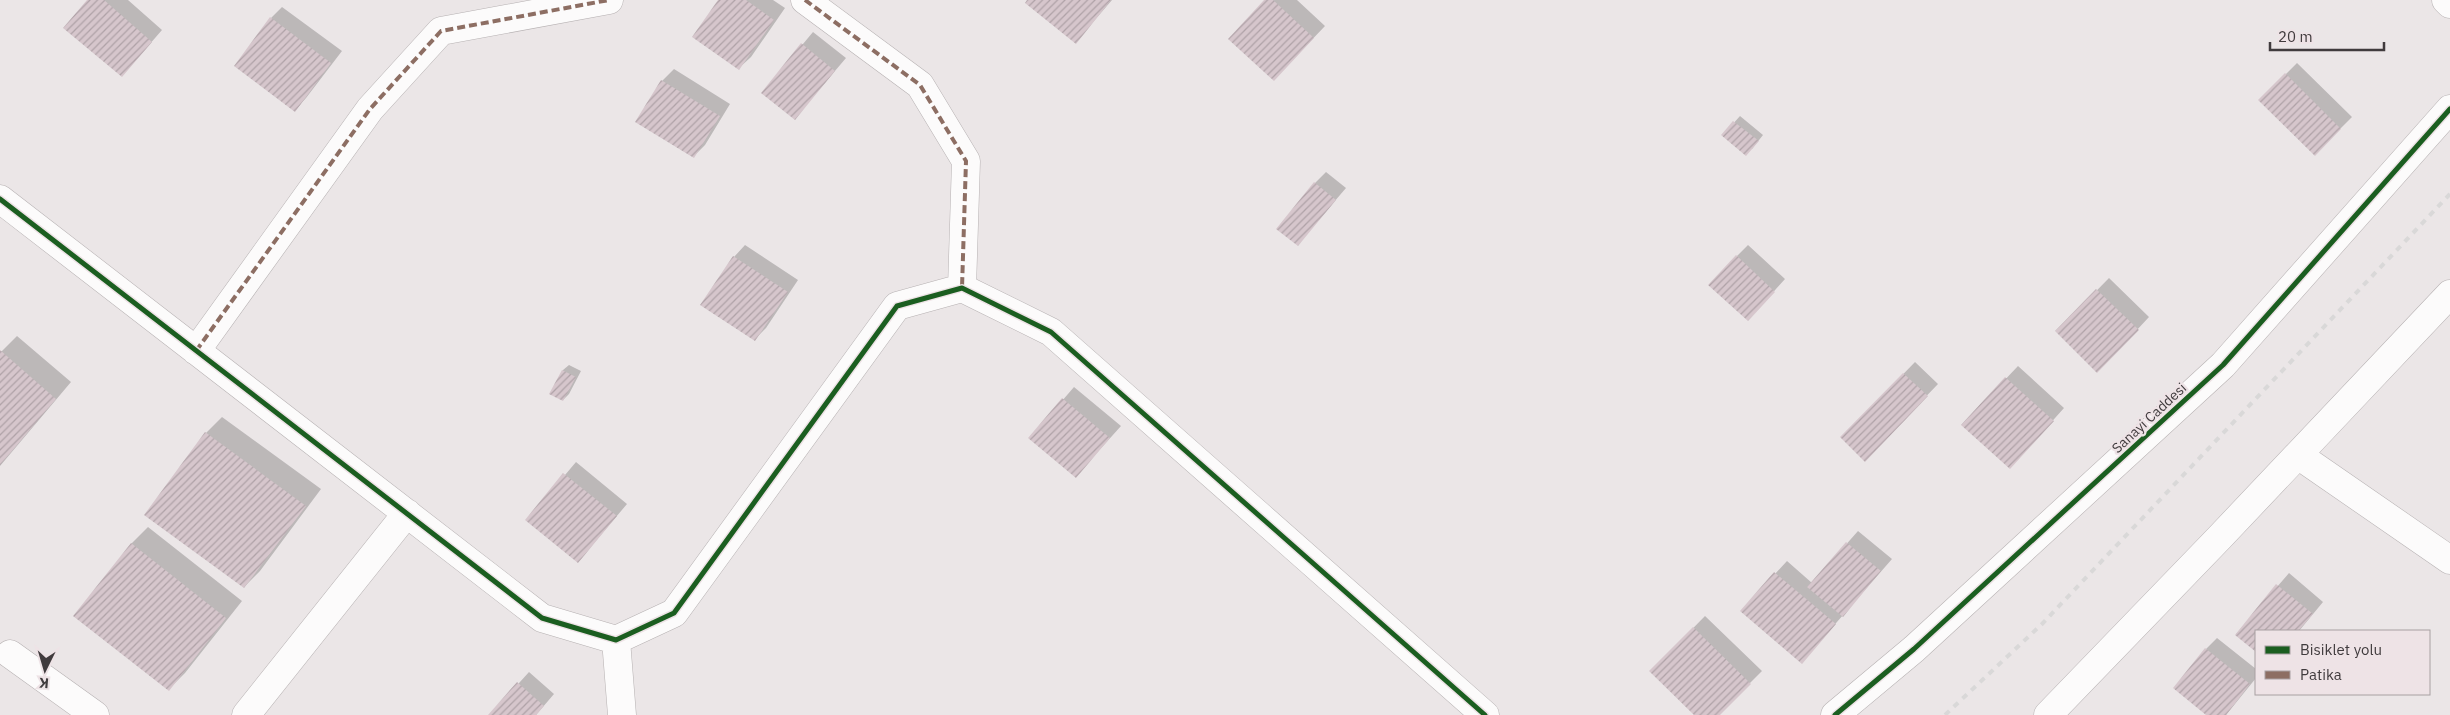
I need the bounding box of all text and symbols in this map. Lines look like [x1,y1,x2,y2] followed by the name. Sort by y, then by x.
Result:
[2270,20,2384,52] scale bar
[2278,27,2313,46] text: 20 m
[2108,379,2190,457] street label: Sanayi Caddesi
[2255,630,2430,695] legend
[2300,640,2382,659] text: Bisiklet yolu
[20,645,70,695] north arrow
[2300,665,2342,684] text: Patika
[38,674,50,692] text: K

